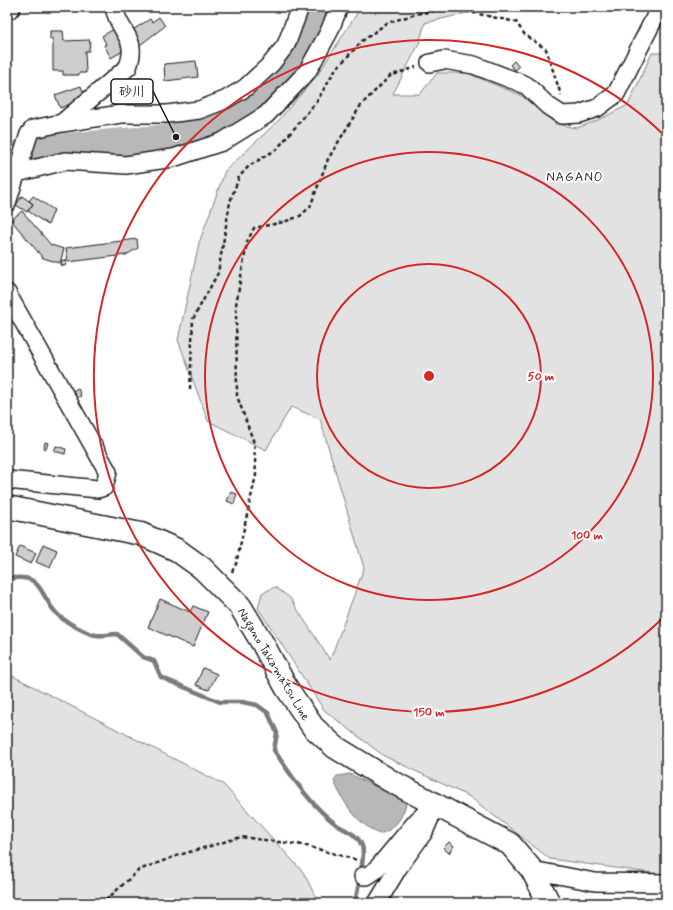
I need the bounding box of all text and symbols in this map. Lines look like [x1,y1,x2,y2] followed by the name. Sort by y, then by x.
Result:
[111,79,153,104] callout: 砂川
[119,84,145,101] text: 砂川
[546,169,604,186] district label: NAGANO
[422,369,436,383] centre of rings
[528,369,555,385] text: 50 m
[571,528,604,544] text: 100 m
[232,605,313,725] street label: Nagano Takamatsu Line
[413,705,445,721] text: 150 m

